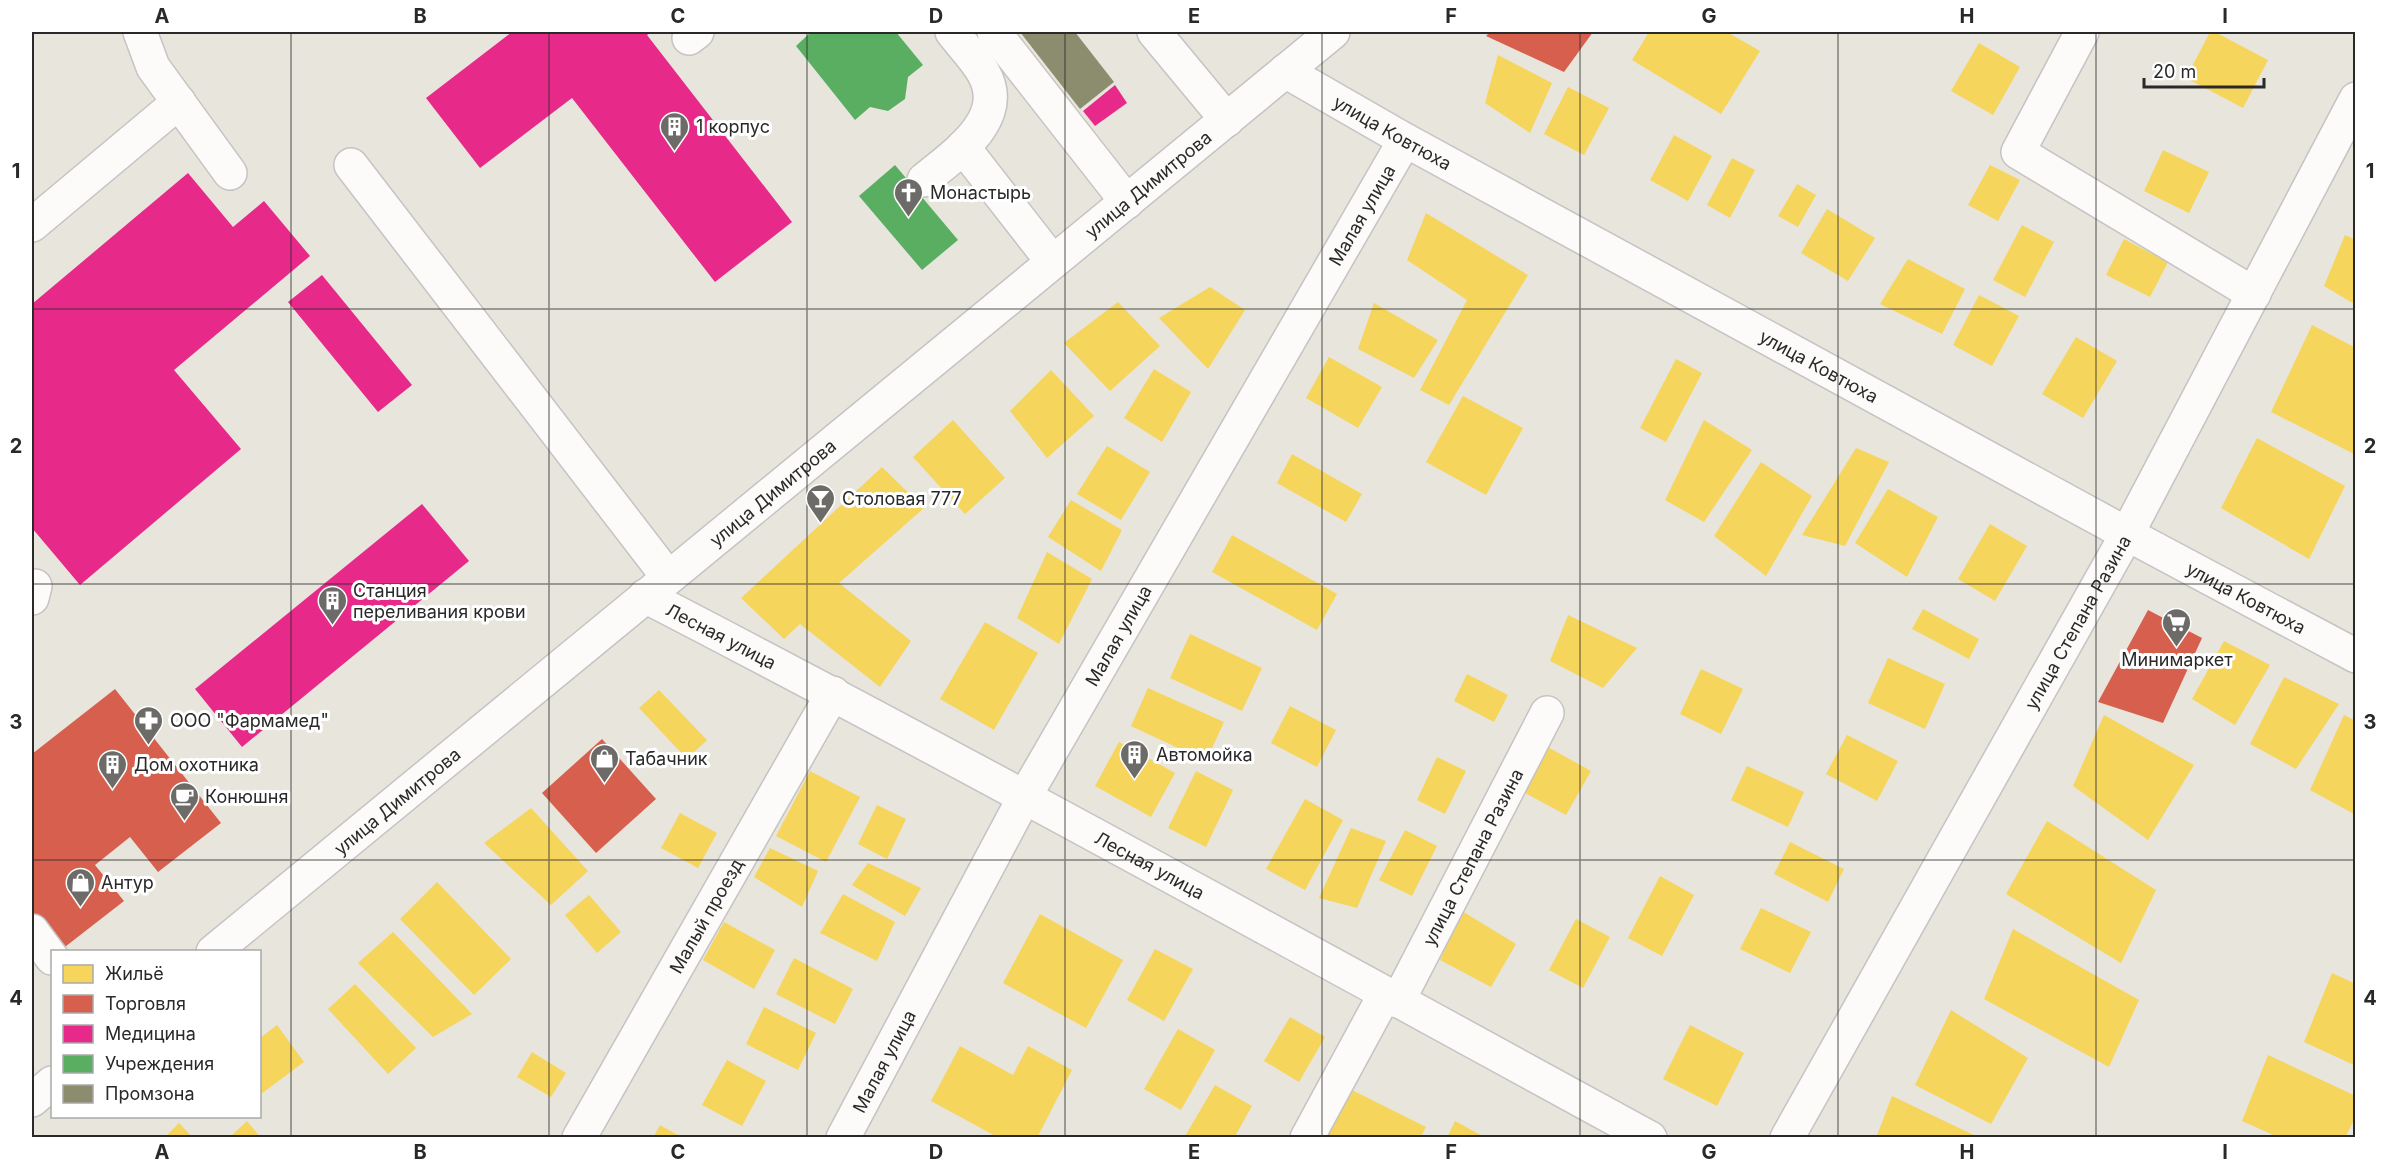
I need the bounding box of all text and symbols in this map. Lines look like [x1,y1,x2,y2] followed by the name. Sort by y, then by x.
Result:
[155,4,170,28] text: A
[413,4,427,28] text: B
[671,4,685,28] text: C
[929,4,943,28] text: D
[1188,4,1200,28] text: E
[1445,4,1457,28] text: F
[1701,4,1717,28] text: G
[1960,4,1974,28] text: H
[2222,4,2228,28] text: I
[2144,51,2264,89] scale bar
[2153,61,2196,82] text: 20 m
[1330,91,1455,174] street label: улица Ковтюха
[659,110,691,152] building icon: 1 корпус
[696,116,770,137] place label: 1 корпус
[1081,126,1215,242] street label: улица Димитрова
[12,159,20,183] text: 1
[2366,159,2374,183] text: 1
[1324,161,1399,269] street label: Малая улица
[893,176,925,218] church icon: Монастырь
[930,182,1031,203] place label: Монастырь
[1756,325,1882,407] street label: улица Ковтюха
[10,434,22,458] text: 2
[2364,434,2376,458] text: 2
[705,435,840,550] street label: улица Димитрова
[805,482,837,524] bar icon: Столовая 777
[842,488,962,509] place label: Столовая 777
[2020,531,2135,713] street label: улица Степана Разина
[2183,557,2309,638] street label: улица Ковтюха
[353,580,526,622] place label: Станция переливания крови
[1081,581,1155,690] street label: Малая улица
[316,584,348,626] building icon: Станция переливания крови
[663,598,780,673] street label: Лесная улица
[2161,606,2193,648] supermarket icon: Минимаркет
[2121,649,2233,670] place label: Минимаркет
[133,704,165,746] pharmacy icon: ООО "Фармамед"
[10,710,22,734] text: 3
[170,710,329,731] place label: ООО "Фармамед"
[2364,710,2376,734] text: 3
[1119,738,1151,780] building icon: Автомойка
[588,742,620,784] shop icon: Табачник
[330,743,464,859] street label: улица Димитрова
[1156,744,1253,765] place label: Автомойка
[97,748,129,790] building icon: Дом охотника
[625,748,708,769] place label: Табачник
[134,754,259,775] place label: Дом охотника
[1418,765,1527,949] street label: улица Степана Разина
[168,780,200,822] cafe icon: Конюшня
[205,786,288,807] place label: Конюшня
[1092,827,1208,903] street label: Лесная улица
[665,855,747,977] street label: Малый проезд
[64,866,96,908] shop icon: Антур
[101,872,154,893] place label: Антур
[51,950,261,1118] legend
[105,963,164,984] text: Жильё
[9,986,23,1010] text: 4
[2363,986,2377,1010] text: 4
[105,993,186,1014] text: Торговля
[848,1006,920,1116] street label: Малая улица
[105,1023,196,1044] text: Медицина
[105,1053,214,1074] text: Учреждения
[105,1083,195,1104] text: Промзона
[155,1140,170,1164] text: A
[413,1140,427,1164] text: B
[671,1140,685,1164] text: C
[929,1140,943,1164] text: D
[1188,1140,1200,1164] text: E
[1445,1140,1457,1164] text: F
[1701,1140,1717,1164] text: G
[1960,1140,1974,1164] text: H
[2222,1140,2228,1164] text: I

